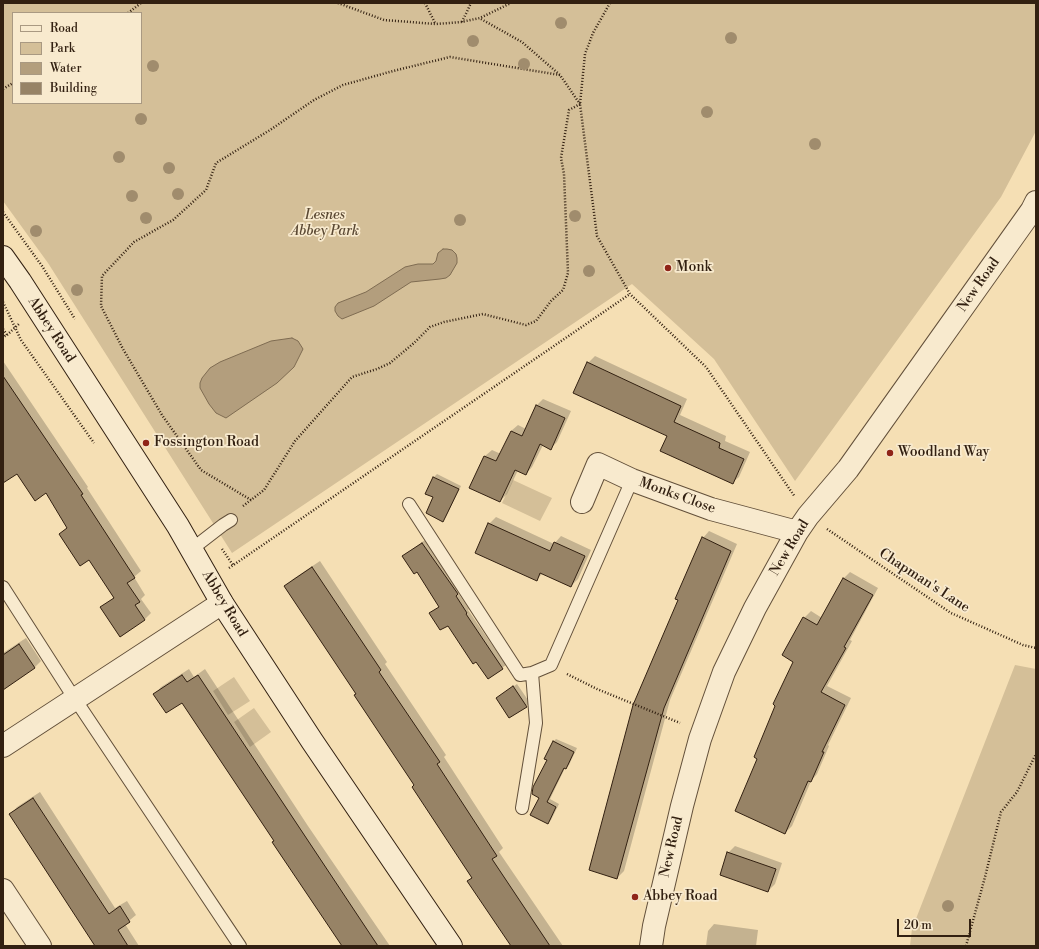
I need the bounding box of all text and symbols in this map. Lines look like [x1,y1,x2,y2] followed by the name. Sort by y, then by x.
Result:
[12,12,142,104] legend
[50,21,78,36] text: Road
[50,41,75,56] text: Park
[50,61,82,76] text: Water
[50,81,97,96] text: Building
[291,208,359,240] park label: Lesnes Abbey Park
[954,255,1004,315] street label: New Road
[676,260,712,276] place label: Monk
[663,263,673,273] marker: Monk
[24,294,78,366] street label: Abbey Road
[154,435,259,451] place label: Fossington Road
[141,438,151,448] marker: Fossington Road
[898,445,989,461] place label: Woodland Way
[885,448,895,458] marker: Woodland Way
[636,474,718,518] street label: Monks Close
[767,517,813,579] street label: New Road
[876,545,972,617] street label: Chapman's Lane
[198,568,250,640] street label: Abbey Road
[657,815,687,879] street label: New Road
[643,889,717,905] place label: Abbey Road
[630,892,640,902] marker: Abbey Road
[899,911,973,937] scale bar
[904,918,932,933] text: 20 m

